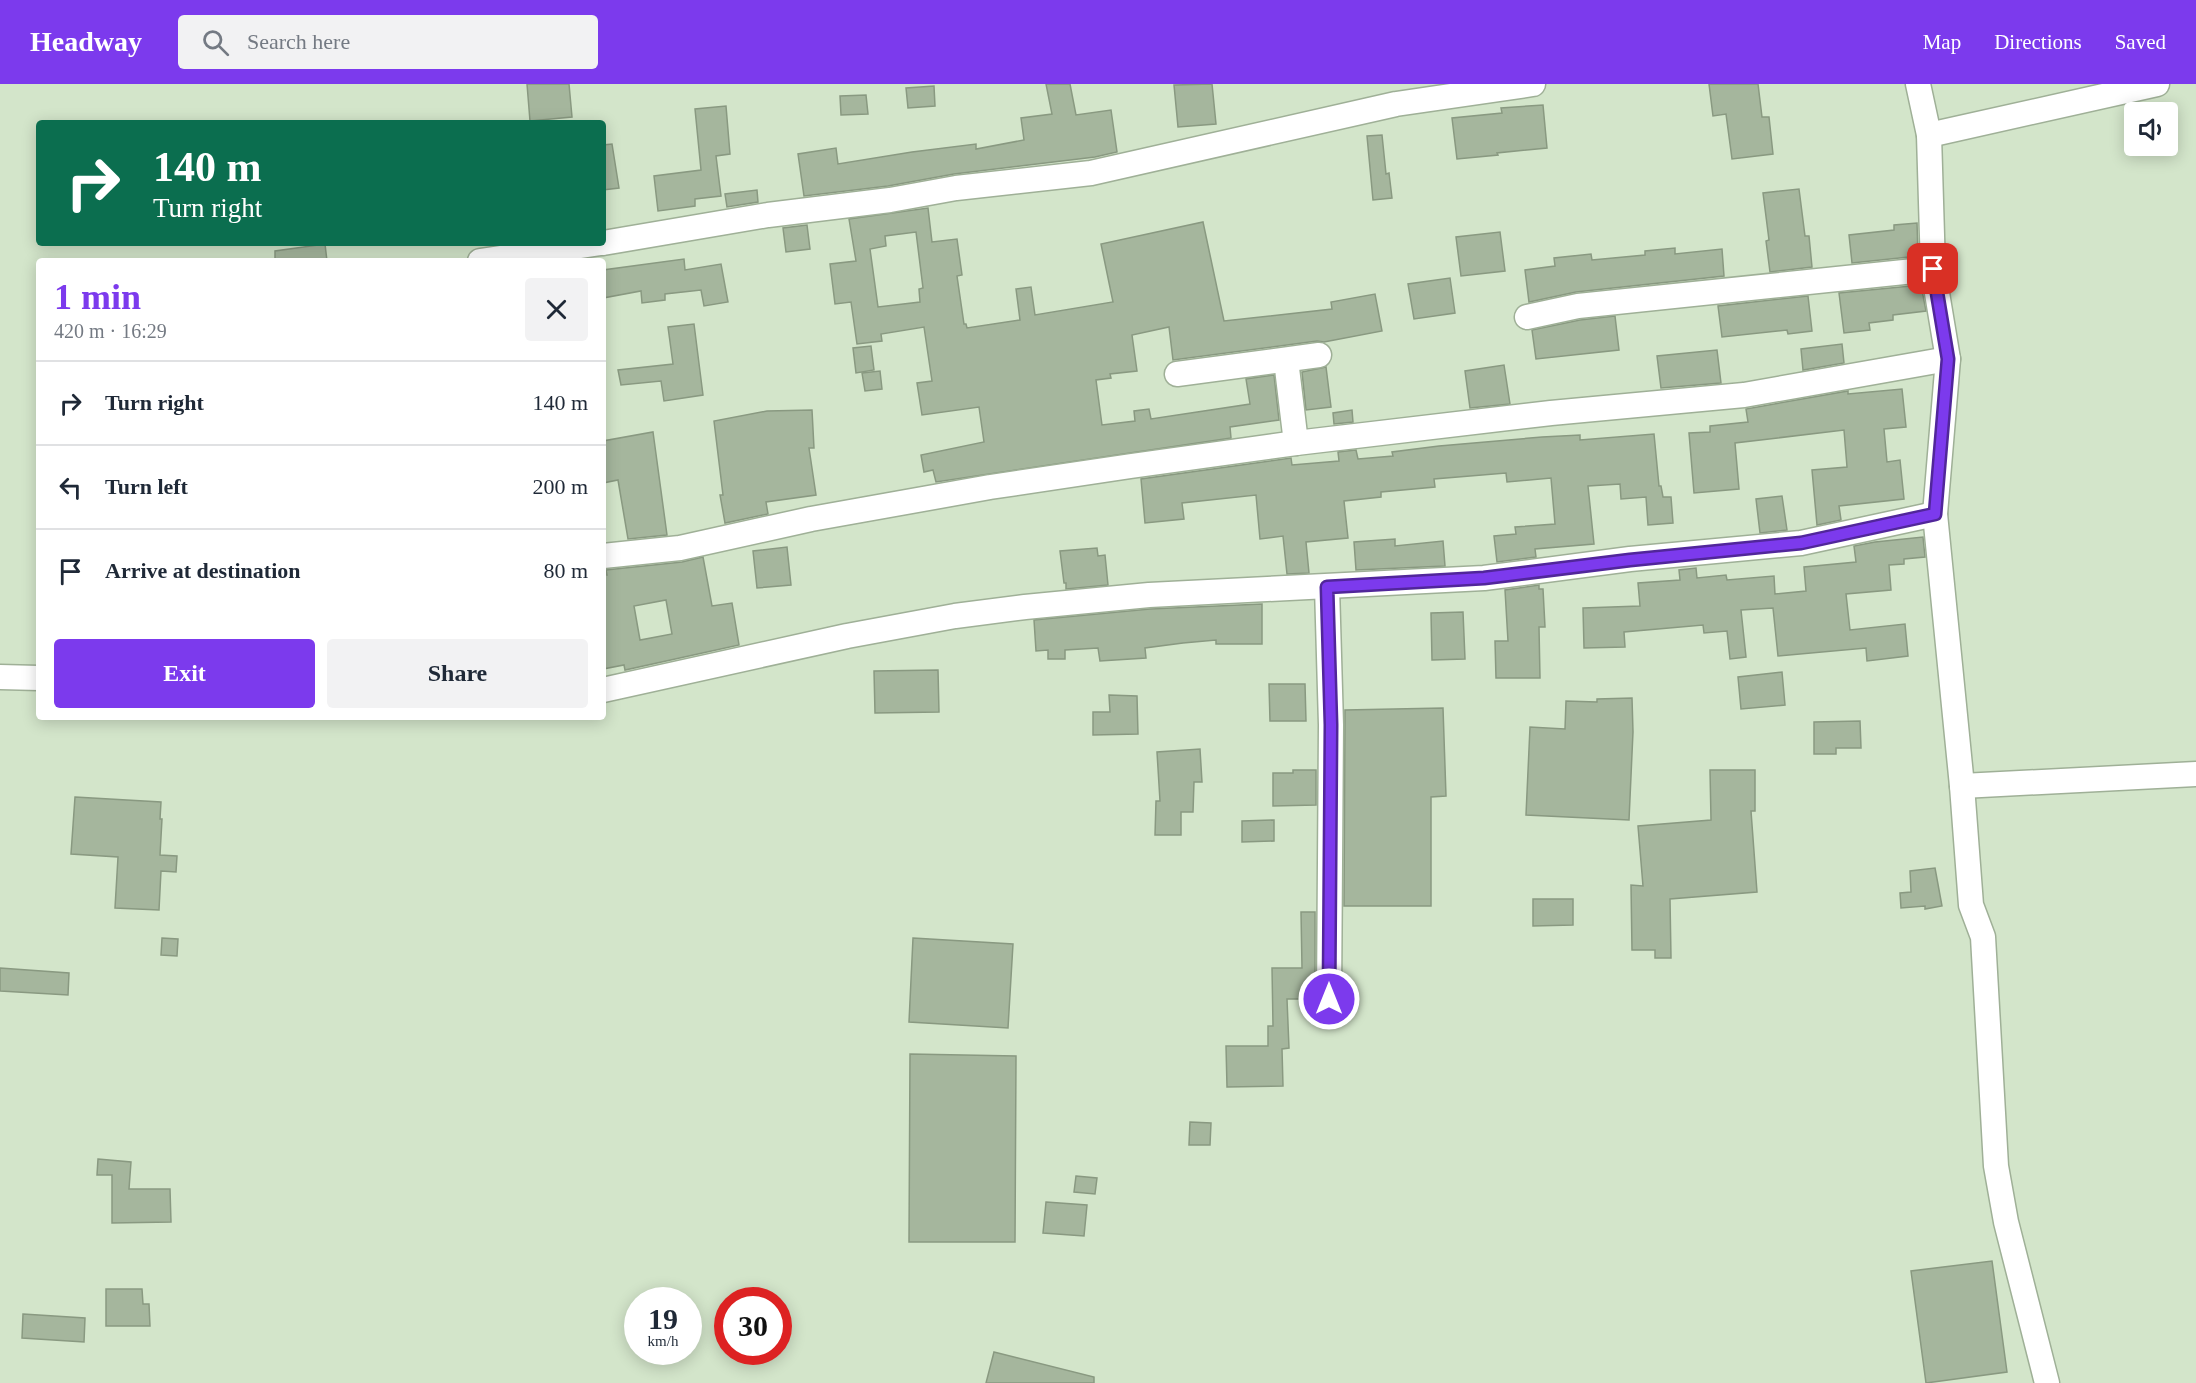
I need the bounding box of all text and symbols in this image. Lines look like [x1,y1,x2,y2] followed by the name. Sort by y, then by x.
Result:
[178,15,598,69] search box
[30,26,142,57] text: Headway
[199,26,232,59] icon: search
[247,29,350,54] text: Search here
[1923,30,1961,54] text: Map
[1994,30,2082,54] text: Directions
[2115,30,2166,54] text: Saved
[2124,102,2178,156] map controls
[2124,102,2178,156] button: sound
[54,144,132,222] icon: right
[153,144,262,190] text: 140 m
[153,193,262,223] text: Turn right
[1907,243,1958,294] pin
[1916,252,1949,285] icon: arrive
[54,277,141,317] text: 1 min
[525,278,588,341] button: close
[54,320,167,342] text: 420 m · 16:29
[54,387,87,420] icon: right
[105,390,204,415] text: Turn right
[532,390,588,415] text: 140 m
[54,471,87,504] icon: left
[105,474,188,499] text: Turn left
[532,474,588,499] text: 200 m
[54,555,87,588] icon: arrive
[105,558,301,583] text: Arrive at destination
[543,558,588,583] text: 80 m
[54,639,315,708] button: Exit
[327,639,588,708] button: Share
[1297,967,1361,1031] position arrow
[714,1287,792,1365] speed limit sign: 30
[648,1302,678,1335] text: 19
[648,1333,678,1349] text: km/h

